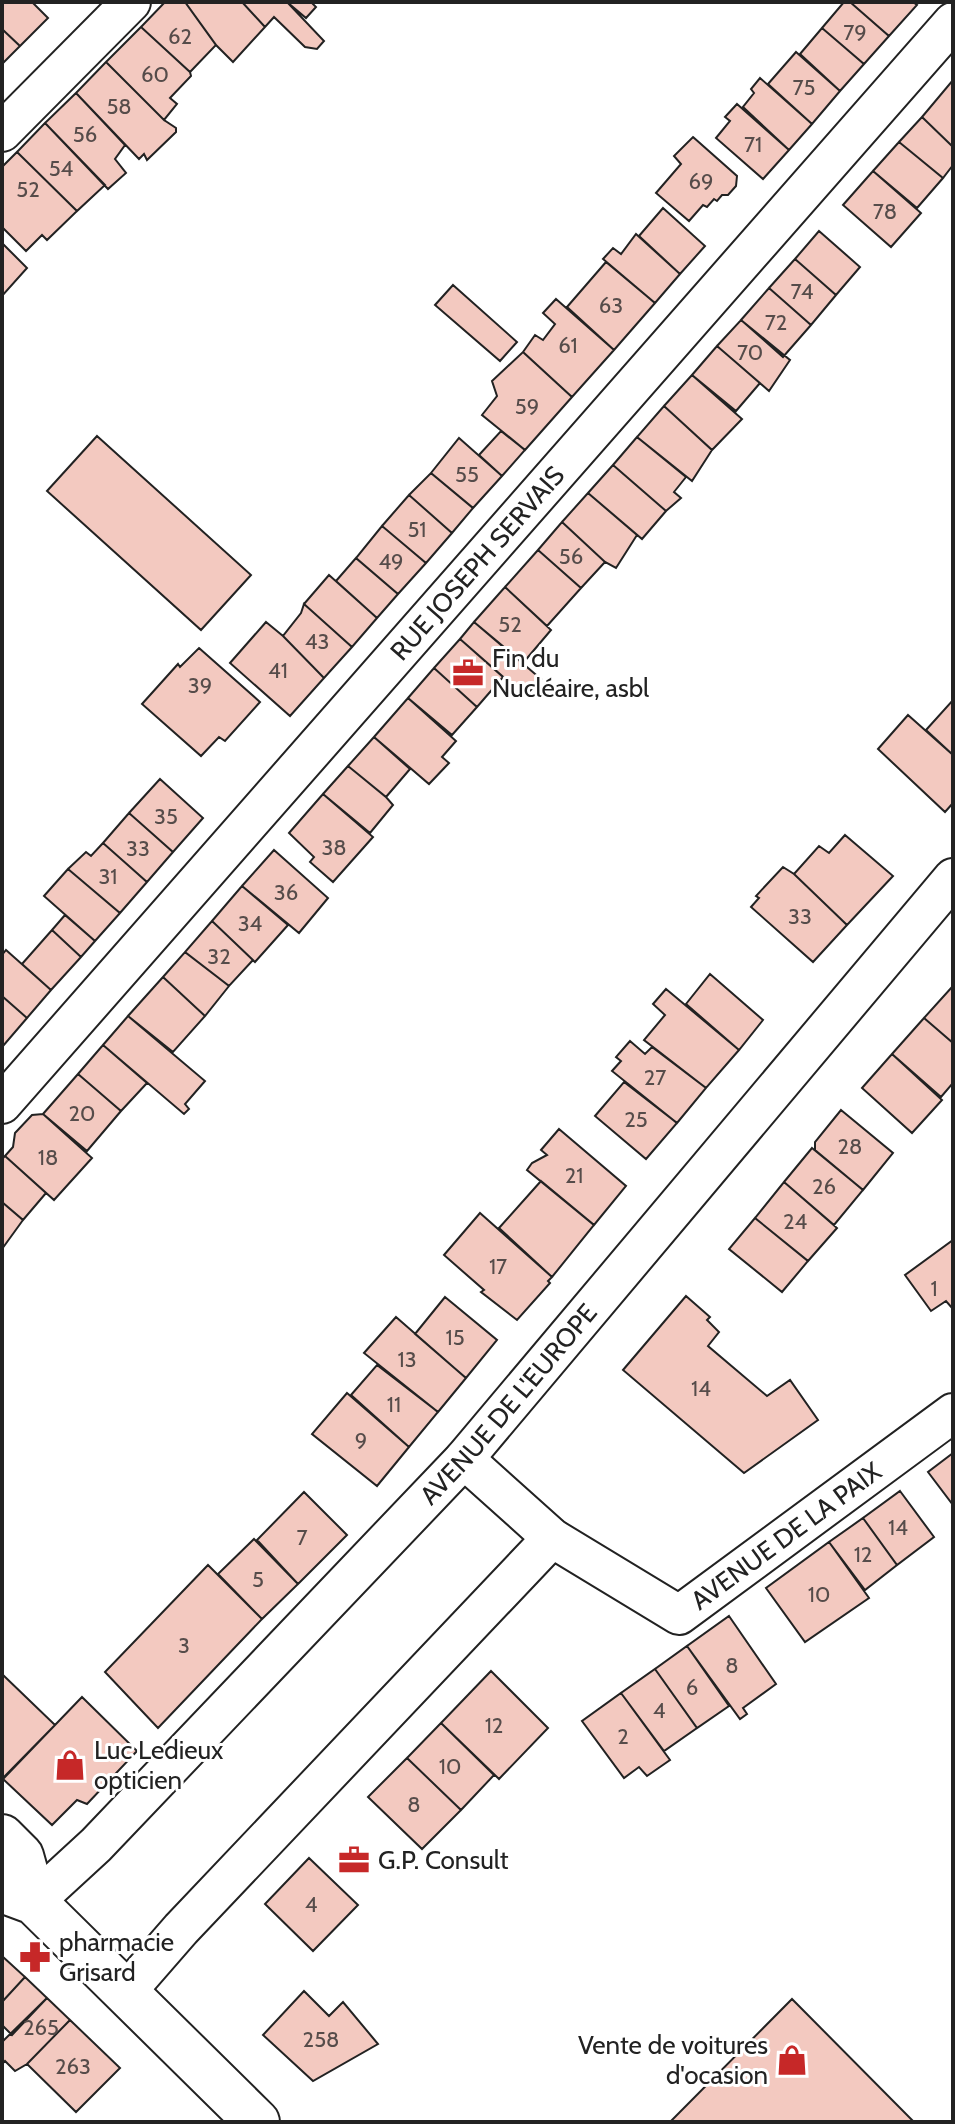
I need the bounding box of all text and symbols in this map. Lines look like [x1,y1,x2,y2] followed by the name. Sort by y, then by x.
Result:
[843,19,867,46] house number: 79
[168,23,192,50] house number: 62
[141,61,169,88] house number: 60
[793,74,815,101] house number: 75
[106,93,132,120] house number: 58
[73,121,97,148] house number: 56
[744,131,762,158] house number: 71
[49,155,74,182] house number: 54
[689,168,714,195] house number: 69
[16,176,40,203] house number: 52
[873,198,897,225] house number: 78
[790,278,814,305] house number: 74
[599,292,623,319] house number: 63
[765,309,787,336] house number: 72
[558,332,578,359] house number: 61
[737,339,763,366] house number: 70
[515,393,539,420] house number: 59
[384,460,571,667] street label: RUE JOSEPH SERVAIS
[455,461,479,488] house number: 55
[407,516,427,543] house number: 51
[559,543,583,570] house number: 56
[378,548,404,575] house number: 49
[498,611,522,638] house number: 52
[305,628,329,655] house number: 43
[492,642,649,704] place label: Fin du Nucléaire, asbl
[451,656,485,690] office icon: Fin du Nucléaire, asbl
[268,657,288,684] house number: 41
[188,672,212,699] house number: 39
[154,803,178,830] house number: 35
[321,834,347,861] house number: 38
[126,835,150,862] house number: 33
[98,863,118,890] house number: 31
[274,879,298,906] house number: 36
[788,903,812,930] house number: 33
[238,910,263,937] house number: 34
[207,943,231,970] house number: 32
[644,1064,666,1091] house number: 27
[69,1100,95,1127] house number: 20
[624,1106,648,1133] house number: 25
[838,1133,862,1160] house number: 28
[38,1144,58,1171] house number: 18
[565,1162,583,1189] house number: 21
[812,1173,836,1200] house number: 26
[783,1208,807,1235] house number: 24
[489,1253,507,1280] house number: 17
[930,1275,938,1302] house number: 1
[413,1297,604,1511] street label: AVENUE DE L'EUROPE
[445,1324,465,1351] house number: 15
[397,1346,417,1373] house number: 13
[691,1375,711,1402] house number: 14
[387,1391,401,1418] house number: 11
[355,1427,367,1454] house number: 9
[685,1455,888,1617] street label: AVENUE DE LA PAIX
[888,1514,908,1541] house number: 14
[296,1524,308,1551] house number: 7
[854,1541,872,1568] house number: 12
[252,1566,264,1593] house number: 5
[808,1581,830,1608] house number: 10
[178,1632,190,1659] house number: 3
[725,1652,739,1679] house number: 8
[686,1674,698,1701] house number: 6
[653,1697,666,1724] house number: 4
[485,1712,503,1739] house number: 12
[617,1723,629,1750] house number: 2
[94,1734,224,1796] place label: Luc Ledieux opticien
[53,1748,87,1782] shop icon: Luc Ledieux opticien
[439,1753,461,1780] house number: 10
[407,1791,421,1818] house number: 8
[337,1843,371,1877] office icon: G.P. Consult
[378,1844,509,1876] place label: G.P. Consult
[305,1891,318,1918] house number: 4
[59,1926,174,1988] place label: pharmacie Grisard
[18,1940,52,1974] pharmacy icon: pharmacie Grisard
[23,2014,59,2041] house number: 265
[303,2026,339,2053] house number: 258
[578,2029,768,2091] place label: Vente de voitures d'ocasion
[775,2043,809,2077] shop icon: Vente de voitures d'ocasion
[55,2053,91,2080] house number: 263

